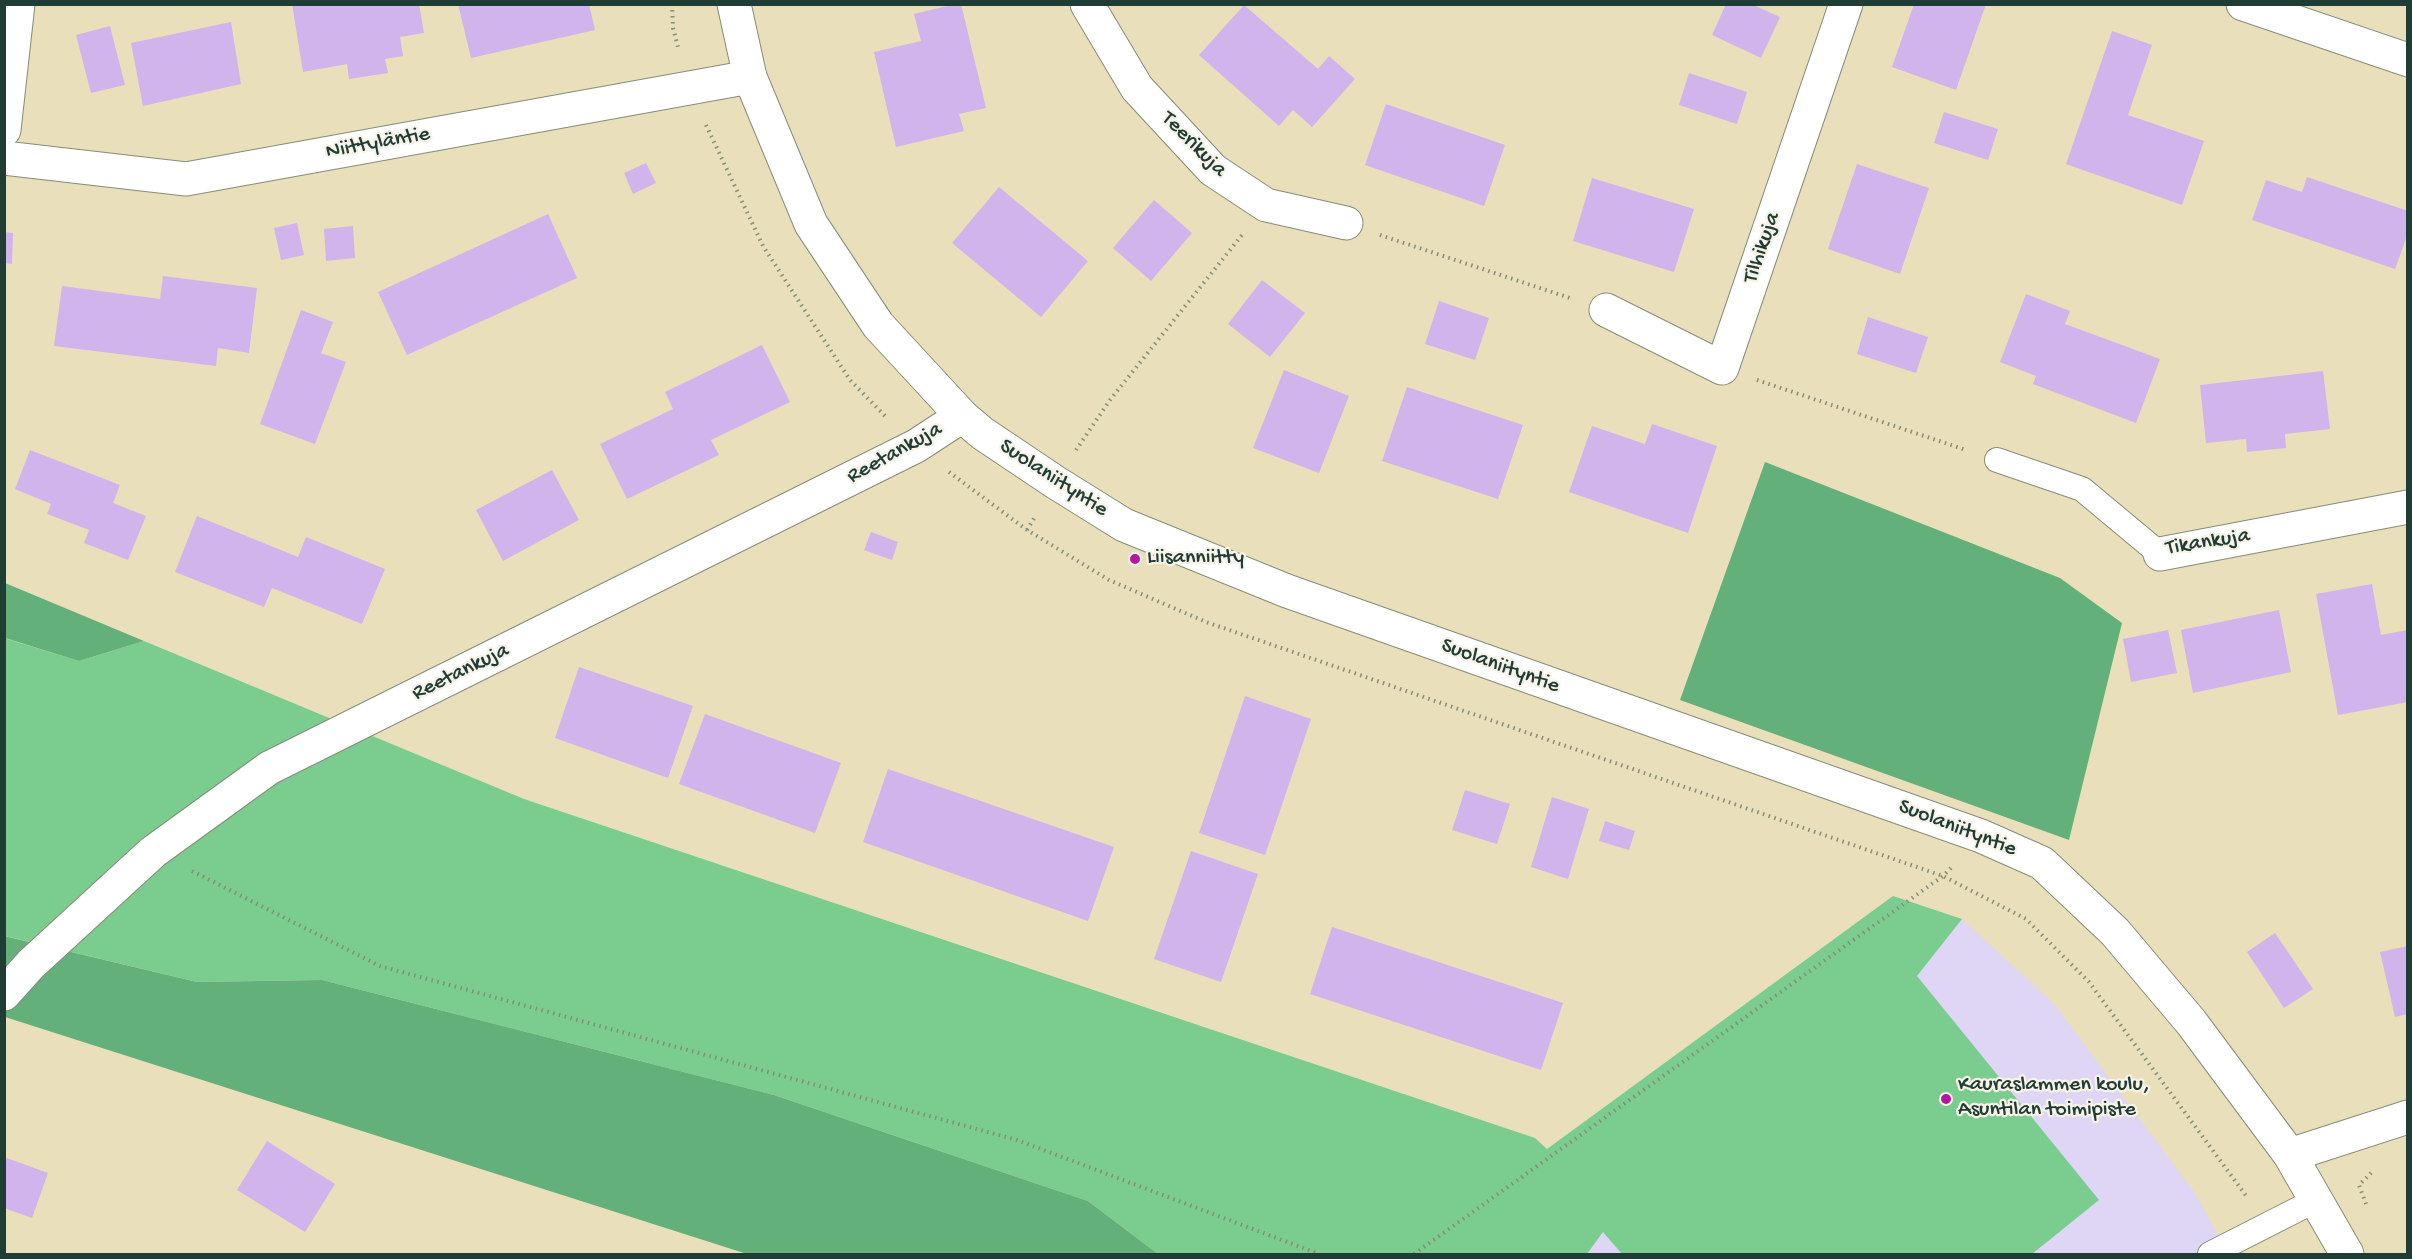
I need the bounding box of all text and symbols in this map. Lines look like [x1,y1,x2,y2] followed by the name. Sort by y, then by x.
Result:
[1155,107,1231,183] street label: Teerikuja
[324,122,432,166] street label: Niittyläntie
[1739,209,1787,287] street label: Tilhikuja
[843,417,947,491] street label: Reetankuja
[994,434,1112,524] street label: Suolaniityntie
[2164,523,2252,563] street label: Tikankuja
[1147,546,1244,572] place label: Liisanniitty
[1128,552,1142,566] marker: Liisanniitty
[1437,633,1563,701] street label: Suolaniityntie
[408,638,514,708] street label: Reetankuja
[1894,794,2020,864] street label: Suolaniityntie
[1958,1073,2150,1124] place label: Kauraslammen koulu, Asuntilan toimipiste
[1939,1092,1953,1106] marker: Kauraslammen koulu, Asuntilan toimipiste

